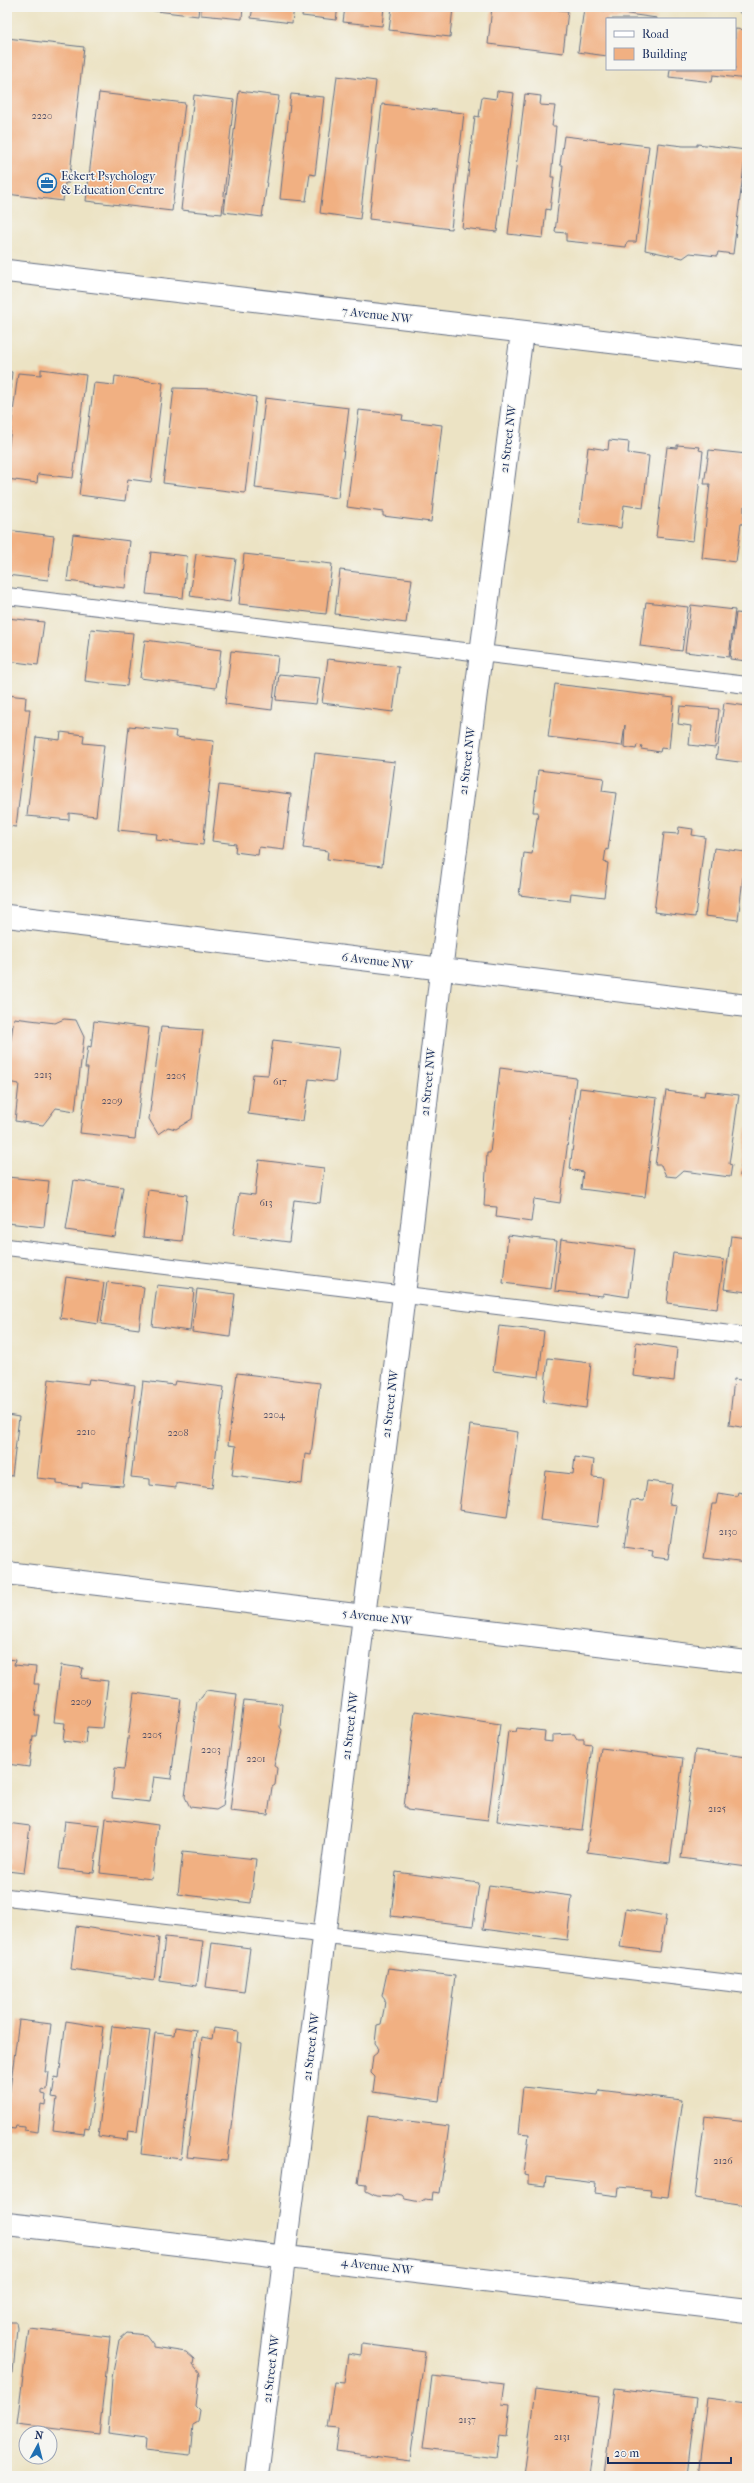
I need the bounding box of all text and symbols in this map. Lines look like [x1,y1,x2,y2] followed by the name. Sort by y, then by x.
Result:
[606,18,736,70] legend
[642,27,669,41] text: Road
[642,47,687,61] text: Building
[32,110,52,122] house number: 2220
[61,169,164,197] place label: Eckert Psychology & Education Centre
[36,172,58,194] office icon: Eckert Psychology & Education Centre
[341,304,414,326] street label: 7 Avenue NW
[497,403,519,474] street label: 21 Street NW
[456,725,478,796] street label: 21 Street NW
[341,950,414,972] street label: 6 Avenue NW
[417,1046,439,1117] street label: 21 Street NW
[34,1069,52,1081] house number: 2213
[166,1070,186,1082] house number: 2205
[273,1076,287,1088] house number: 617
[101,1095,123,1107] house number: 2209
[259,1197,273,1209] house number: 613
[379,1368,401,1439] street label: 21 Street NW
[263,1409,286,1421] house number: 2204
[76,1426,96,1438] house number: 2210
[168,1427,188,1439] house number: 2208
[719,1526,737,1538] house number: 2130
[341,1606,414,1628] street label: 5 Avenue NW
[339,1690,361,1761] street label: 21 Street NW
[70,1696,92,1708] house number: 2209
[142,1729,162,1741] house number: 2205
[201,1744,221,1756] house number: 2203
[246,1753,266,1765] house number: 2201
[708,1803,726,1815] house number: 2125
[300,2011,322,2082] street label: 21 Street NW
[713,2155,733,2167] house number: 2126
[340,2255,415,2277] street label: 4 Avenue NW
[260,2333,282,2404] street label: 21 Street NW
[458,2414,476,2426] house number: 2137
[18,2425,58,2465] north arrow
[34,2429,45,2443] text: N
[554,2431,570,2443] house number: 2131
[608,2439,731,2465] scale bar
[614,2446,639,2460] text: 20 m

